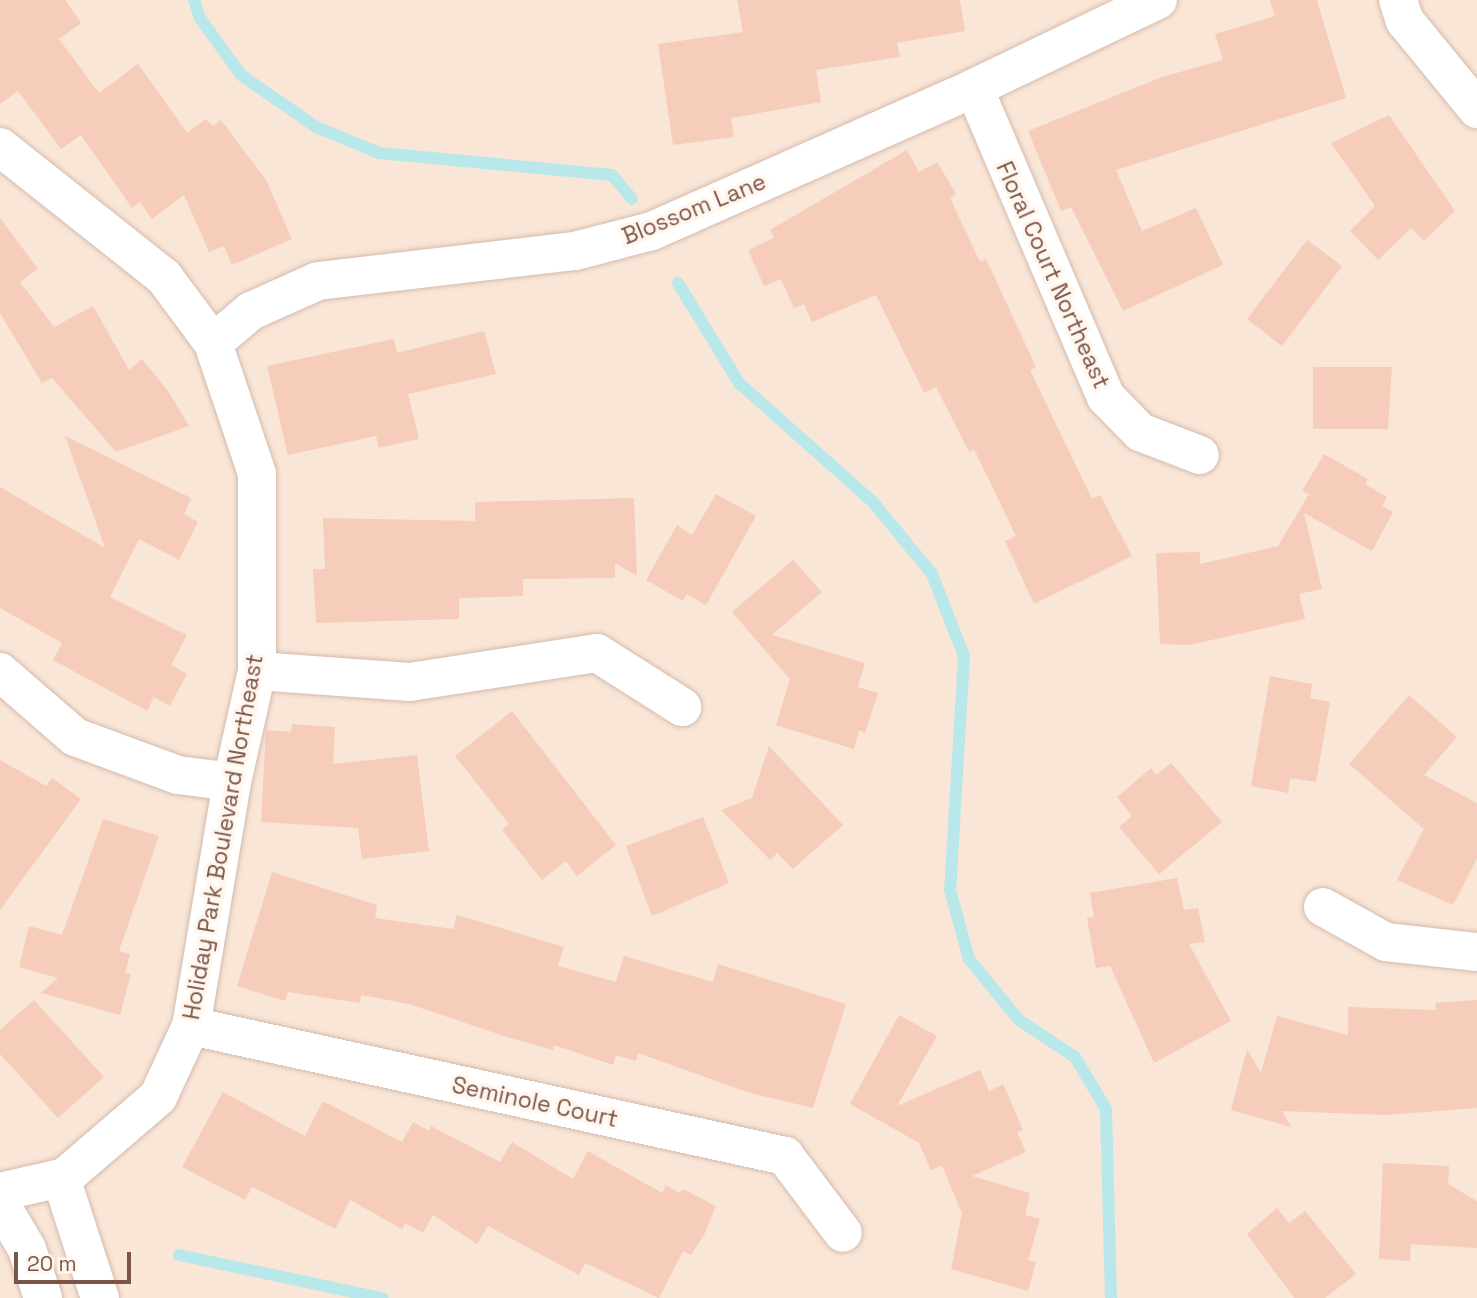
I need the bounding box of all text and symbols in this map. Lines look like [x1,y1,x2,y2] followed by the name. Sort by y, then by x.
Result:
[990,157,1116,393] street label: Floral Court Northeast
[618,168,770,250] street label: Blossom Lane
[177,652,269,1022] street label: Holiday Park Boulevard Northeast
[450,1071,620,1133] street label: Seminole Court
[18,1238,135,1282] scale bar
[27,1250,77,1277] text: 20 m

